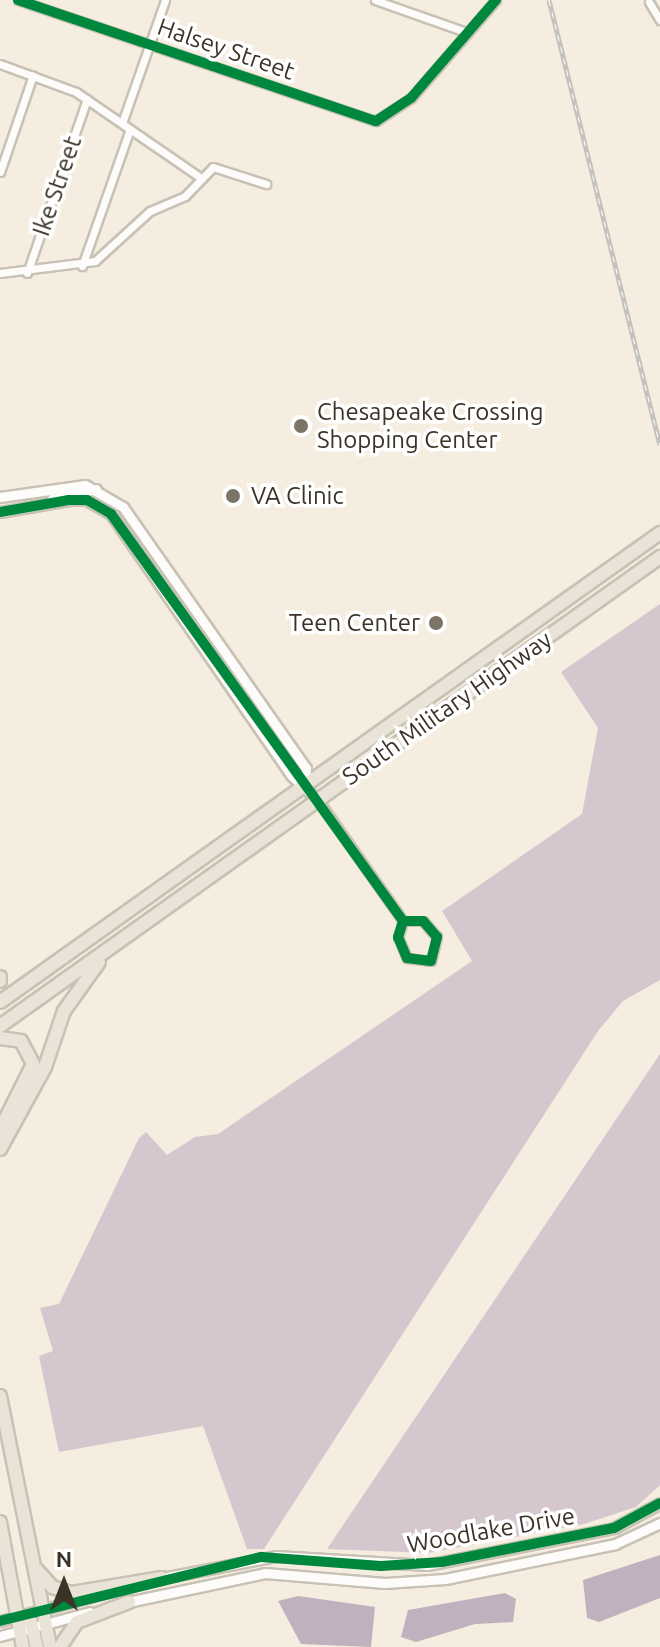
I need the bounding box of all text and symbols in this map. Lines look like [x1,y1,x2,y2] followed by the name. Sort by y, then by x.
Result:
[154,12,298,86] street label: Halsey Street
[27,132,87,240] street label: Ike Street
[317,398,543,454] place label: Chesapeake Crossing Shopping Center
[292,417,310,435] marker: Chesapeake Crossing Shopping Center
[251,482,344,510] place label: VA Clinic
[222,485,244,507] marker: VA Clinic
[289,609,420,637] place label: Teen Center
[427,614,445,632] marker: Teen Center
[337,625,557,791] street label: South Military Highway
[405,1501,577,1559] street label: Woodlake Drive
[24,1543,104,1623] north arrow
[56,1546,72,1571] text: N

